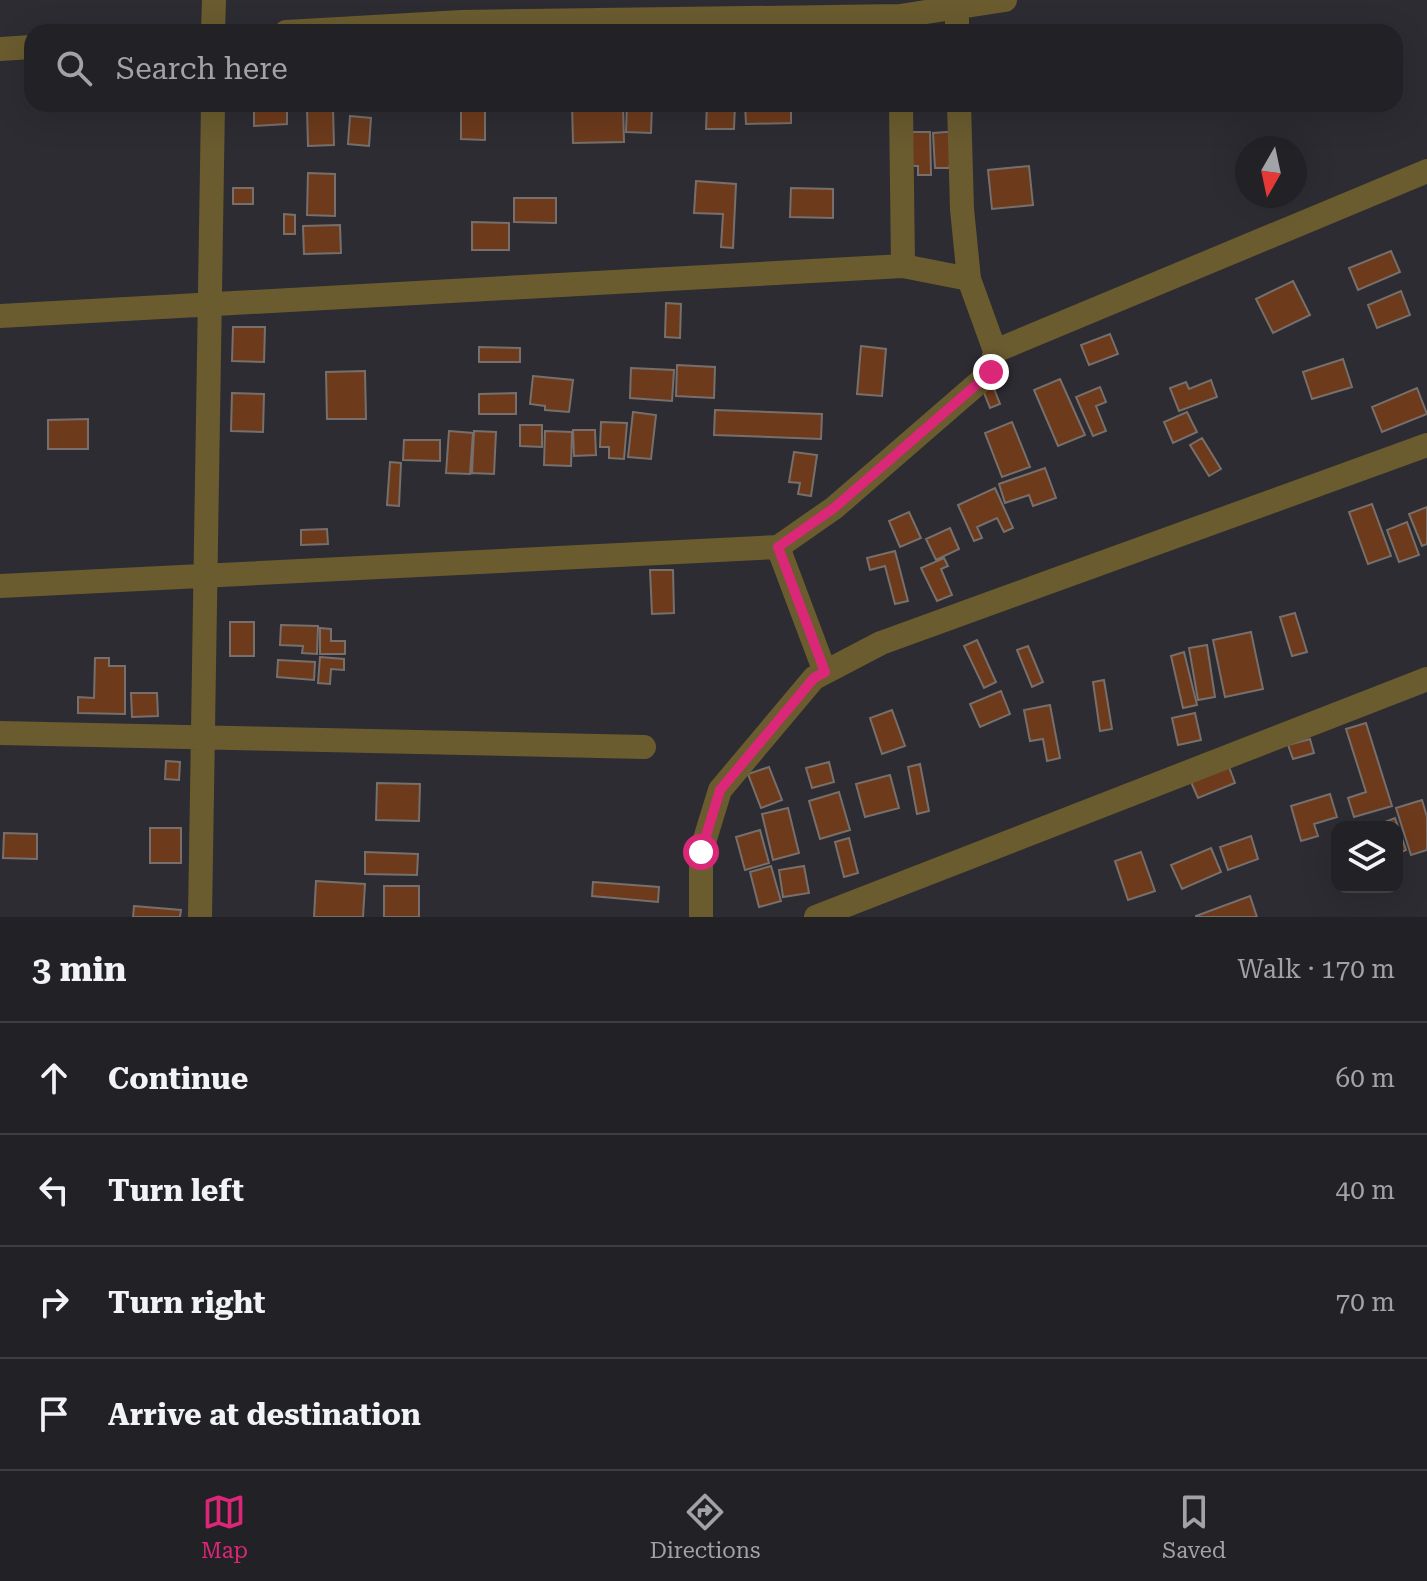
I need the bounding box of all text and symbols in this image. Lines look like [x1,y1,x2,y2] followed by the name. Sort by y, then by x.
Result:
[24,24,1403,112] search box
[52,46,96,90] icon: search
[116,51,288,86] text: Search here
[1235,136,1307,208] north arrow
[973,354,1009,390] route end
[1331,821,1403,893] map controls
[1331,821,1403,893] button: layers
[683,834,719,870] route start
[32,949,127,989] text: 3 min
[1237,954,1395,984] text: Walk · 170 m
[32,1056,76,1100] icon: ahead
[108,1061,248,1096] text: Continue
[1336,1063,1395,1093] text: 60 m
[32,1168,76,1212] icon: left
[108,1173,244,1208] text: Turn left
[1336,1175,1395,1205] text: 40 m
[32,1280,76,1324] icon: right
[108,1285,265,1320] text: Turn right
[1336,1287,1395,1317] text: 70 m
[32,1392,76,1436] icon: arrive
[108,1397,421,1432] text: Arrive at destination
[201,1490,248,1563] tab: Map
[650,1490,761,1563] tab: Directions
[1162,1490,1226,1563] tab: Saved

